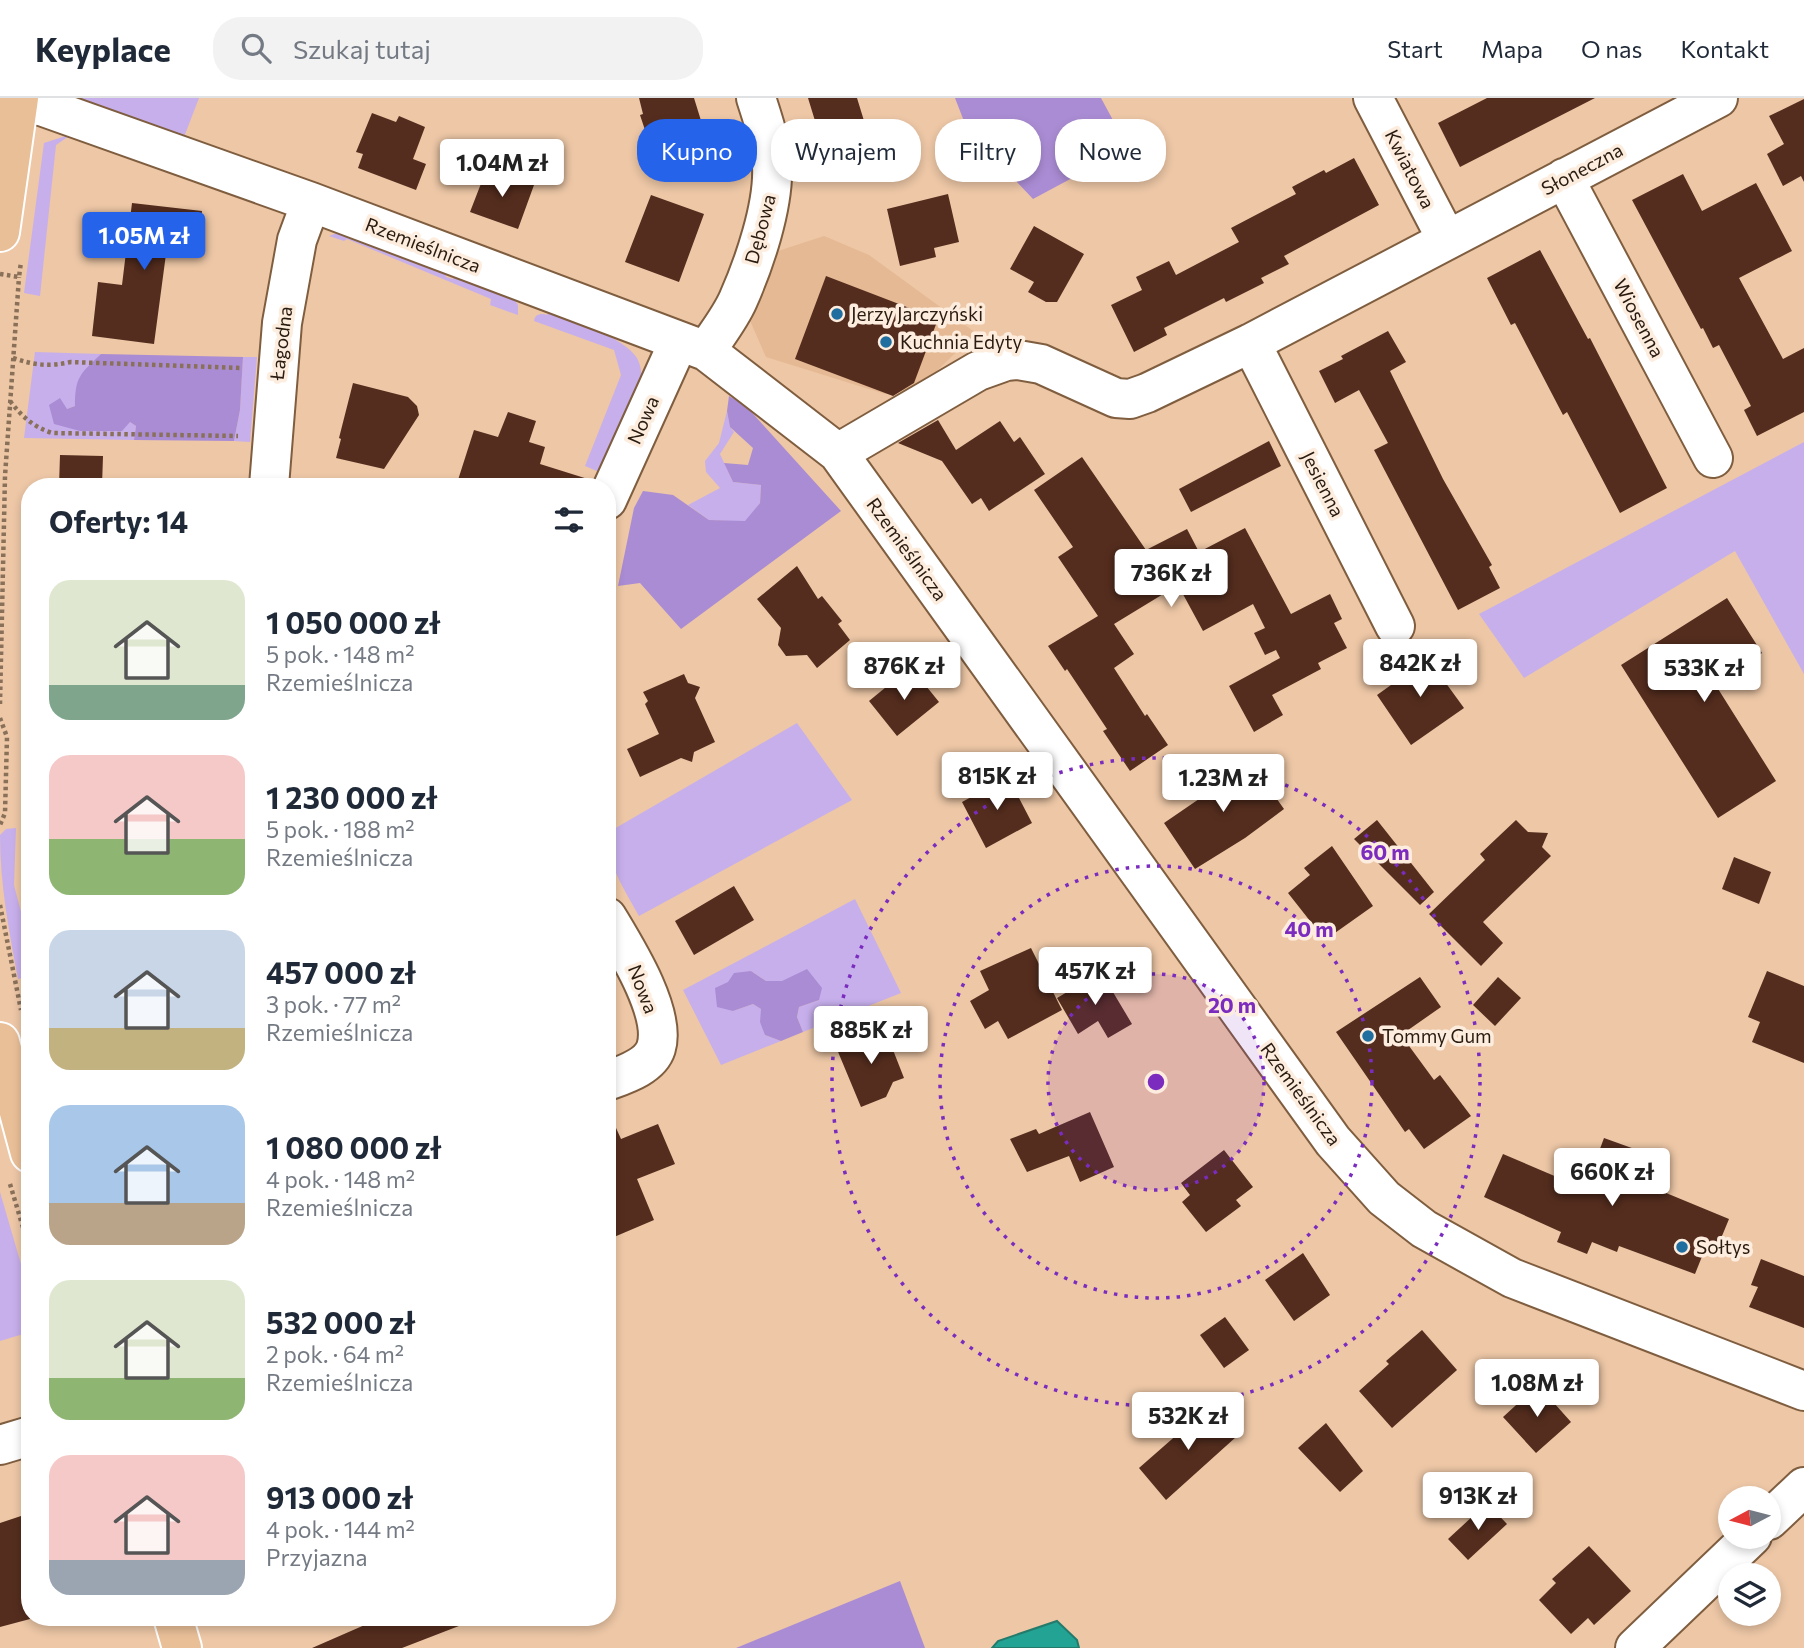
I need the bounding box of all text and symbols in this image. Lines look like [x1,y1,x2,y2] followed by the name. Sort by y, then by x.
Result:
[213,17,703,80] search box
[35,28,171,69] text: Keyplace
[237,29,275,67] icon: search
[293,33,431,64] text: Szukaj tutaj
[1387,34,1443,63] text: Start
[1481,34,1543,63] text: Mapa
[1581,34,1642,63] text: O nas
[1680,34,1769,63] text: Kontakt
[637,119,757,182] chip: Kupno
[771,119,921,182] chip: Wynajem
[935,119,1041,182] chip: Filtry
[1055,119,1166,182] chip: Nowe
[1381,125,1440,212] street label: Kwiatowa
[1537,138,1626,200] street label: Słoneczna
[430,140,574,199] pin: 1.04M zł
[456,148,548,176] text: 1.04M zł
[739,191,780,266] street label: Dębowa
[72,212,216,272] pin: 1.05M zł
[362,212,484,277] street label: Rzemieślnicza
[98,221,190,249] text: 1.05M zł
[1609,274,1670,361] street label: Wiosenna
[851,302,983,325] place label: Jerzy Jarczyński
[264,305,296,382] street label: Łagodna
[829,306,845,322] marker: Jerzy Jarczyński
[900,330,1023,353] place label: Kuchnia Edyty
[878,334,894,350] marker: Kuchnia Edyty
[622,392,663,447] street label: Nowa
[1297,447,1350,521] street label: Jesienna
[862,493,952,605] street label: Rzemieślnicza
[550,501,588,539] icon: filters
[49,502,188,539] text: Oferty: 14
[1106,550,1236,609] pin: 736K zł
[1131,558,1211,586] text: 736K zł
[266,603,440,640] text: 1 050 000 zł
[105,608,189,692] icon: home
[266,640,414,668] text: 5 pok. · 148 m²
[1355,640,1485,699] pin: 842K zł
[839,642,969,702] pin: 876K zł
[1639,644,1769,704] pin: 533K zł
[1379,648,1461,676] text: 842K zł
[863,651,945,679] text: 876K zł
[1664,653,1744,681] text: 533K zł
[266,668,413,696] text: Rzemieślnicza
[932,752,1062,812] pin: 815K zł
[1151,754,1295,814] pin: 1.23M zł
[958,761,1036,789] text: 815K zł
[1178,763,1268,791] text: 1.23M zł
[266,778,437,815] text: 1 230 000 zł
[105,783,189,867] icon: home
[266,815,415,843] text: 5 pok. · 188 m²
[1360,839,1410,864] text: 60 m
[266,843,413,871] text: Rzemieślnicza
[1284,916,1334,941] text: 40 m
[1030,948,1160,1007] pin: 457K zł
[266,953,416,990] text: 457 000 zł
[1055,956,1135,984] text: 457K zł
[105,958,189,1042] icon: home
[624,961,663,1016] street label: Nowa
[266,990,401,1018] text: 3 pok. · 77 m²
[1208,992,1256,1017] text: 20 m
[806,1006,936,1066] pin: 885K zł
[830,1015,912,1043] text: 885K zł
[266,1018,413,1046] text: Rzemieślnicza
[1382,1024,1492,1047] place label: Tommy Gum
[1360,1028,1376,1044] marker: Tommy Gum
[1256,1038,1346,1150] street label: Rzemieślnicza
[1144,1070,1168,1094] centre of rings
[266,1128,441,1165] text: 1 080 000 zł
[105,1133,189,1217] icon: home
[1547,1148,1677,1208] pin: 660K zł
[1570,1157,1654,1185] text: 660K zł
[266,1165,415,1193] text: 4 pok. · 148 m²
[266,1193,413,1221] text: Rzemieślnicza
[1696,1235,1750,1258] place label: Sołtys
[1674,1239,1690,1255] marker: Sołtys
[266,1303,415,1340] text: 532 000 zł
[105,1308,189,1392] icon: home
[266,1340,404,1368] text: 2 pok. · 64 m²
[1465,1360,1609,1419] pin: 1.08M zł
[266,1368,413,1396] text: Rzemieślnicza
[1491,1368,1583,1396] text: 1.08M zł
[1123,1392,1253,1452] pin: 532K zł
[1148,1401,1228,1429] text: 532K zł
[1413,1472,1543,1532] pin: 913K zł
[266,1478,413,1515] text: 913 000 zł
[1439,1481,1517,1509] text: 913K zł
[105,1483,189,1567] icon: home
[1718,1486,1782,1549] north arrow
[1718,1486,1781,1626] map controls
[266,1515,415,1543] text: 4 pok. · 144 m²
[266,1543,368,1571] text: Przyjazna
[1718,1563,1781,1626] button: layers

